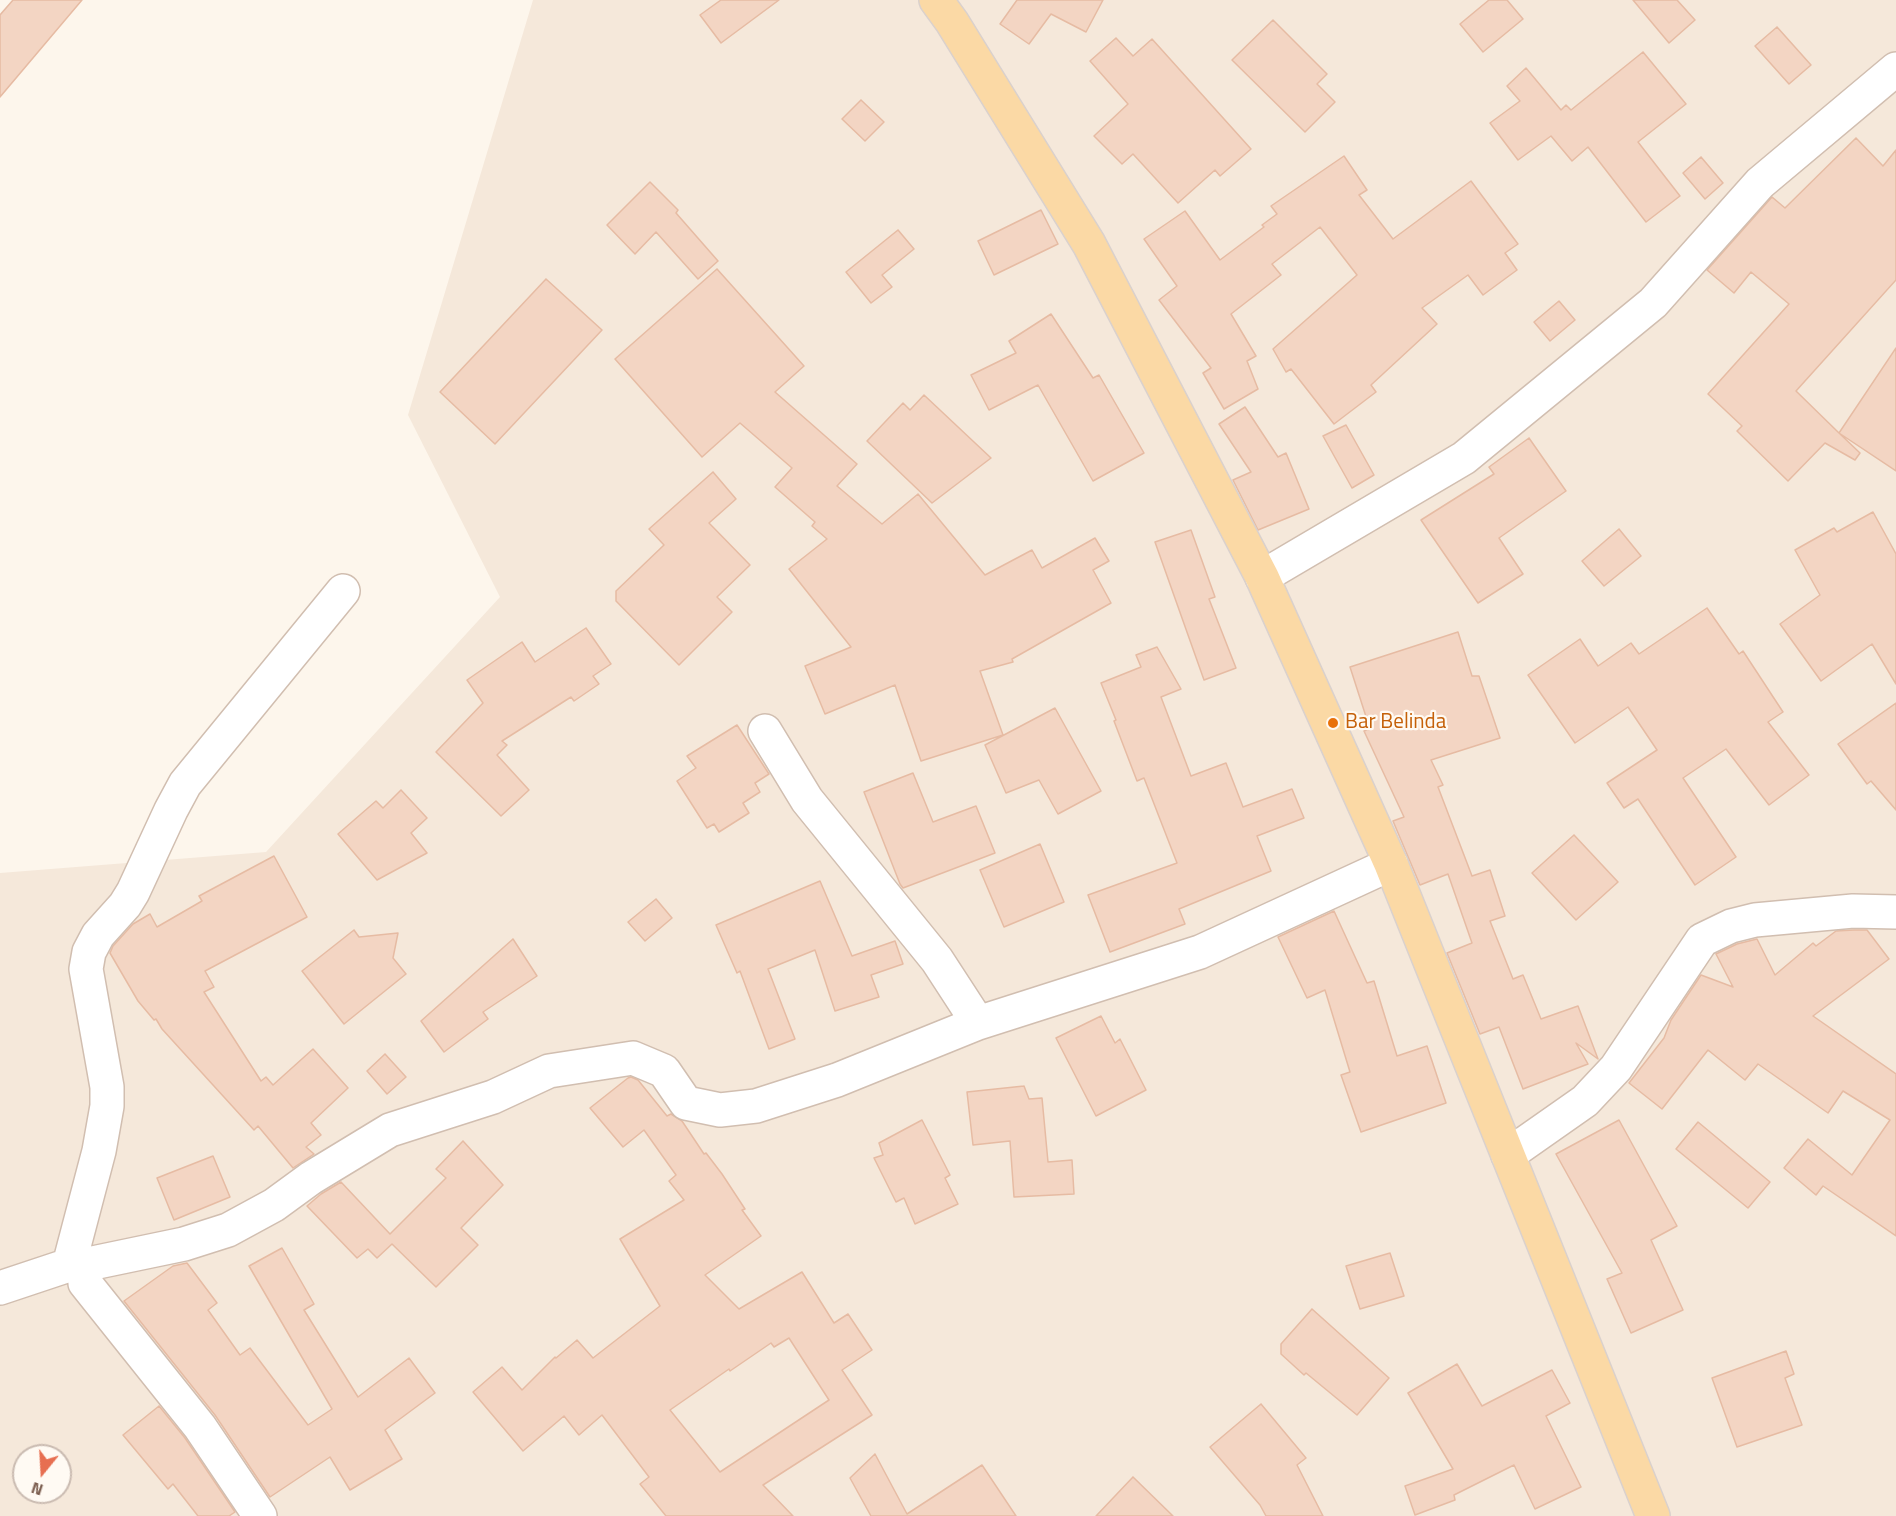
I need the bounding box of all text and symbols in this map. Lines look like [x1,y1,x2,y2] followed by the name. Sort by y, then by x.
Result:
[1345,710,1446,736] place label: Bar Belinda
[1326,716,1340,730] marker: Bar Belinda
[12,1444,72,1504] north arrow
[28,1476,46,1502] text: N

